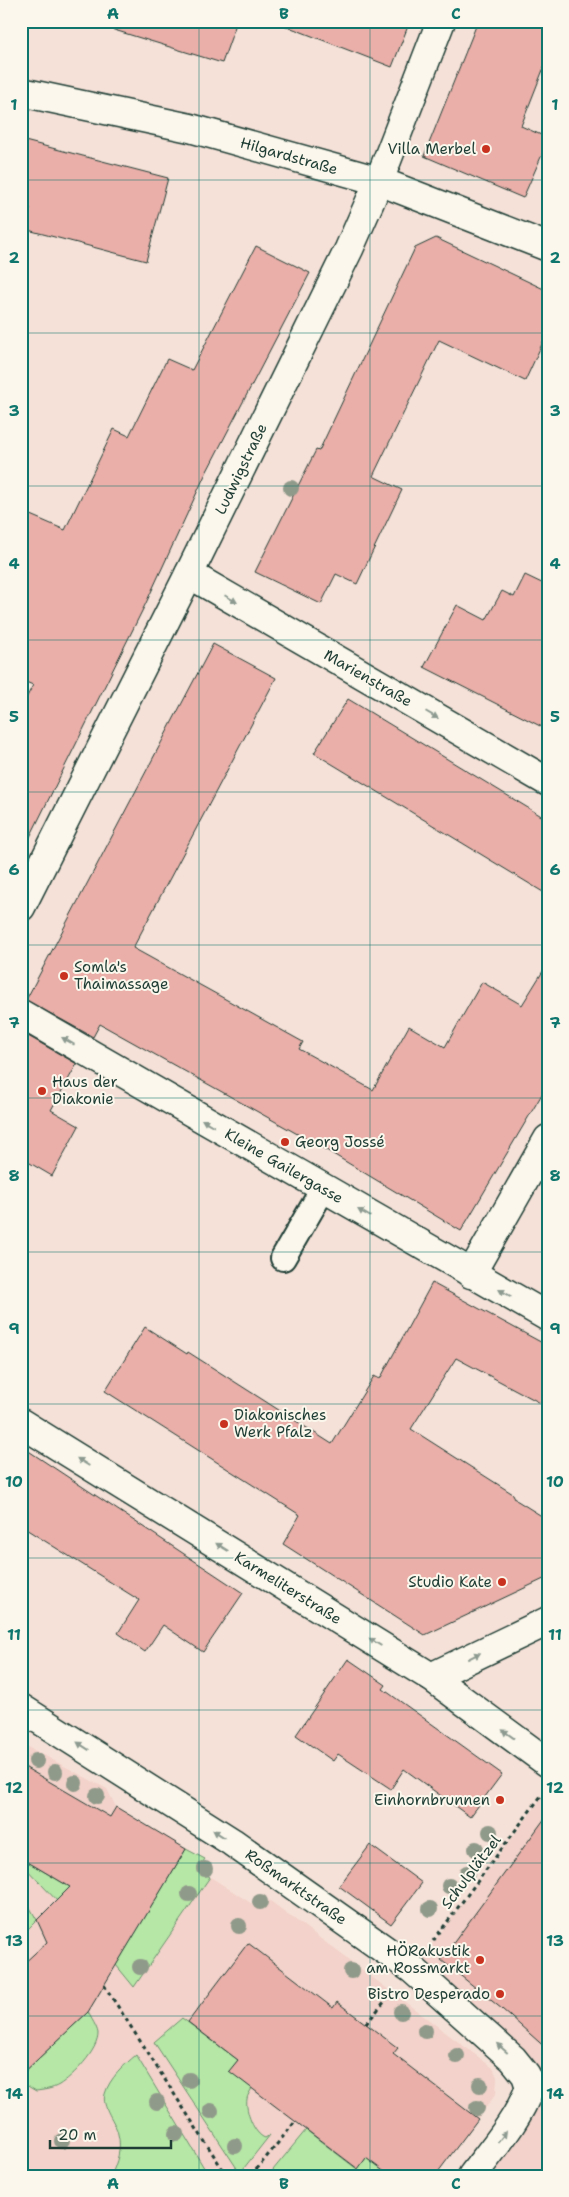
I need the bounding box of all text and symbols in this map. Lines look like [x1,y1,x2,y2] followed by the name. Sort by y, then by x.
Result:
[107,3,119,24] text: A
[279,3,289,24] text: B
[451,3,461,24] text: C
[10,94,18,115] text: 1
[551,94,559,115] text: 1
[238,133,340,179] street label: Hilgardstraße
[387,139,476,159] place label: Villa Merbel
[480,143,492,155] marker: Villa Merbel
[8,247,20,268] text: 2
[549,247,561,268] text: 2
[8,400,20,421] text: 3
[549,400,561,421] text: 3
[210,420,272,518] street label: Ludwigstraße
[8,553,20,574] text: 4
[549,553,561,574] text: 4
[225,594,238,603] one-way arrow
[320,645,416,711] street label: Marienstraße
[9,706,19,727] text: 5
[550,706,560,727] text: 5
[426,711,439,720] one-way arrow
[8,859,20,880] text: 6
[549,859,561,880] text: 6
[74,957,168,994] place label: Somla's Thaimassage
[58,970,70,982] marker: Somla's Thaimassage
[8,1012,20,1033] text: 7
[549,1012,561,1033] text: 7
[61,1037,74,1046] one-way arrow
[52,1072,118,1109] place label: Haus der Diakonie
[36,1085,48,1097] marker: Haus der Diakonie
[202,1118,215,1127] one-way arrow
[221,1124,347,1208] street label: Kleine Gailergasse
[295,1132,385,1152] place label: Georg Jossé
[279,1136,291,1148] marker: Georg Jossé
[8,1165,20,1186] text: 8
[549,1165,561,1186] text: 8
[357,1208,371,1217] one-way arrow
[498,1289,512,1298] one-way arrow
[8,1318,20,1339] text: 9
[549,1318,561,1339] text: 9
[234,1405,327,1442] place label: Diakonisches Werk Pfalz
[218,1418,230,1430] marker: Diakonisches Werk Pfalz
[77,1457,90,1466] one-way arrow
[5,1471,23,1492] text: 10
[546,1471,564,1492] text: 10
[215,1543,228,1552] one-way arrow
[231,1547,345,1629] street label: Karmeliterstraße
[408,1572,492,1592] place label: Studio Kate
[496,1576,508,1588] marker: Studio Kate
[7,1624,21,1645] text: 11
[548,1624,562,1645] text: 11
[368,1637,381,1647] one-way arrow
[467,1652,482,1660] one-way arrow
[501,1729,515,1739] one-way arrow
[76,1741,89,1750] one-way arrow
[5,1777,23,1798] text: 12
[546,1777,564,1798] text: 12
[374,1790,490,1810] place label: Einhornbrunnen
[494,1794,506,1806] marker: Einhornbrunnen
[212,1829,226,1839] one-way arrow
[437,1831,506,1913] street label: Schulplätzel
[241,1845,351,1929] street label: Roßmarktstraße
[5,1930,23,1951] text: 13
[546,1930,564,1951] text: 13
[366,1941,470,1978] place label: HÖRakustik am Rossmarkt
[474,1954,486,1966] marker: HÖRakustik am Rossmarkt
[368,1984,490,2004] place label: Bistro Desperado
[494,1988,506,2000] marker: Bistro Desperado
[496,2042,508,2054] one-way arrow
[5,2083,23,2104] text: 14
[546,2083,564,2104] text: 14
[50,2117,171,2149] scale bar
[58,2125,97,2145] text: 20 m
[496,2131,507,2144] one-way arrow
[107,2173,119,2194] text: A
[279,2173,289,2194] text: B
[451,2173,461,2194] text: C

